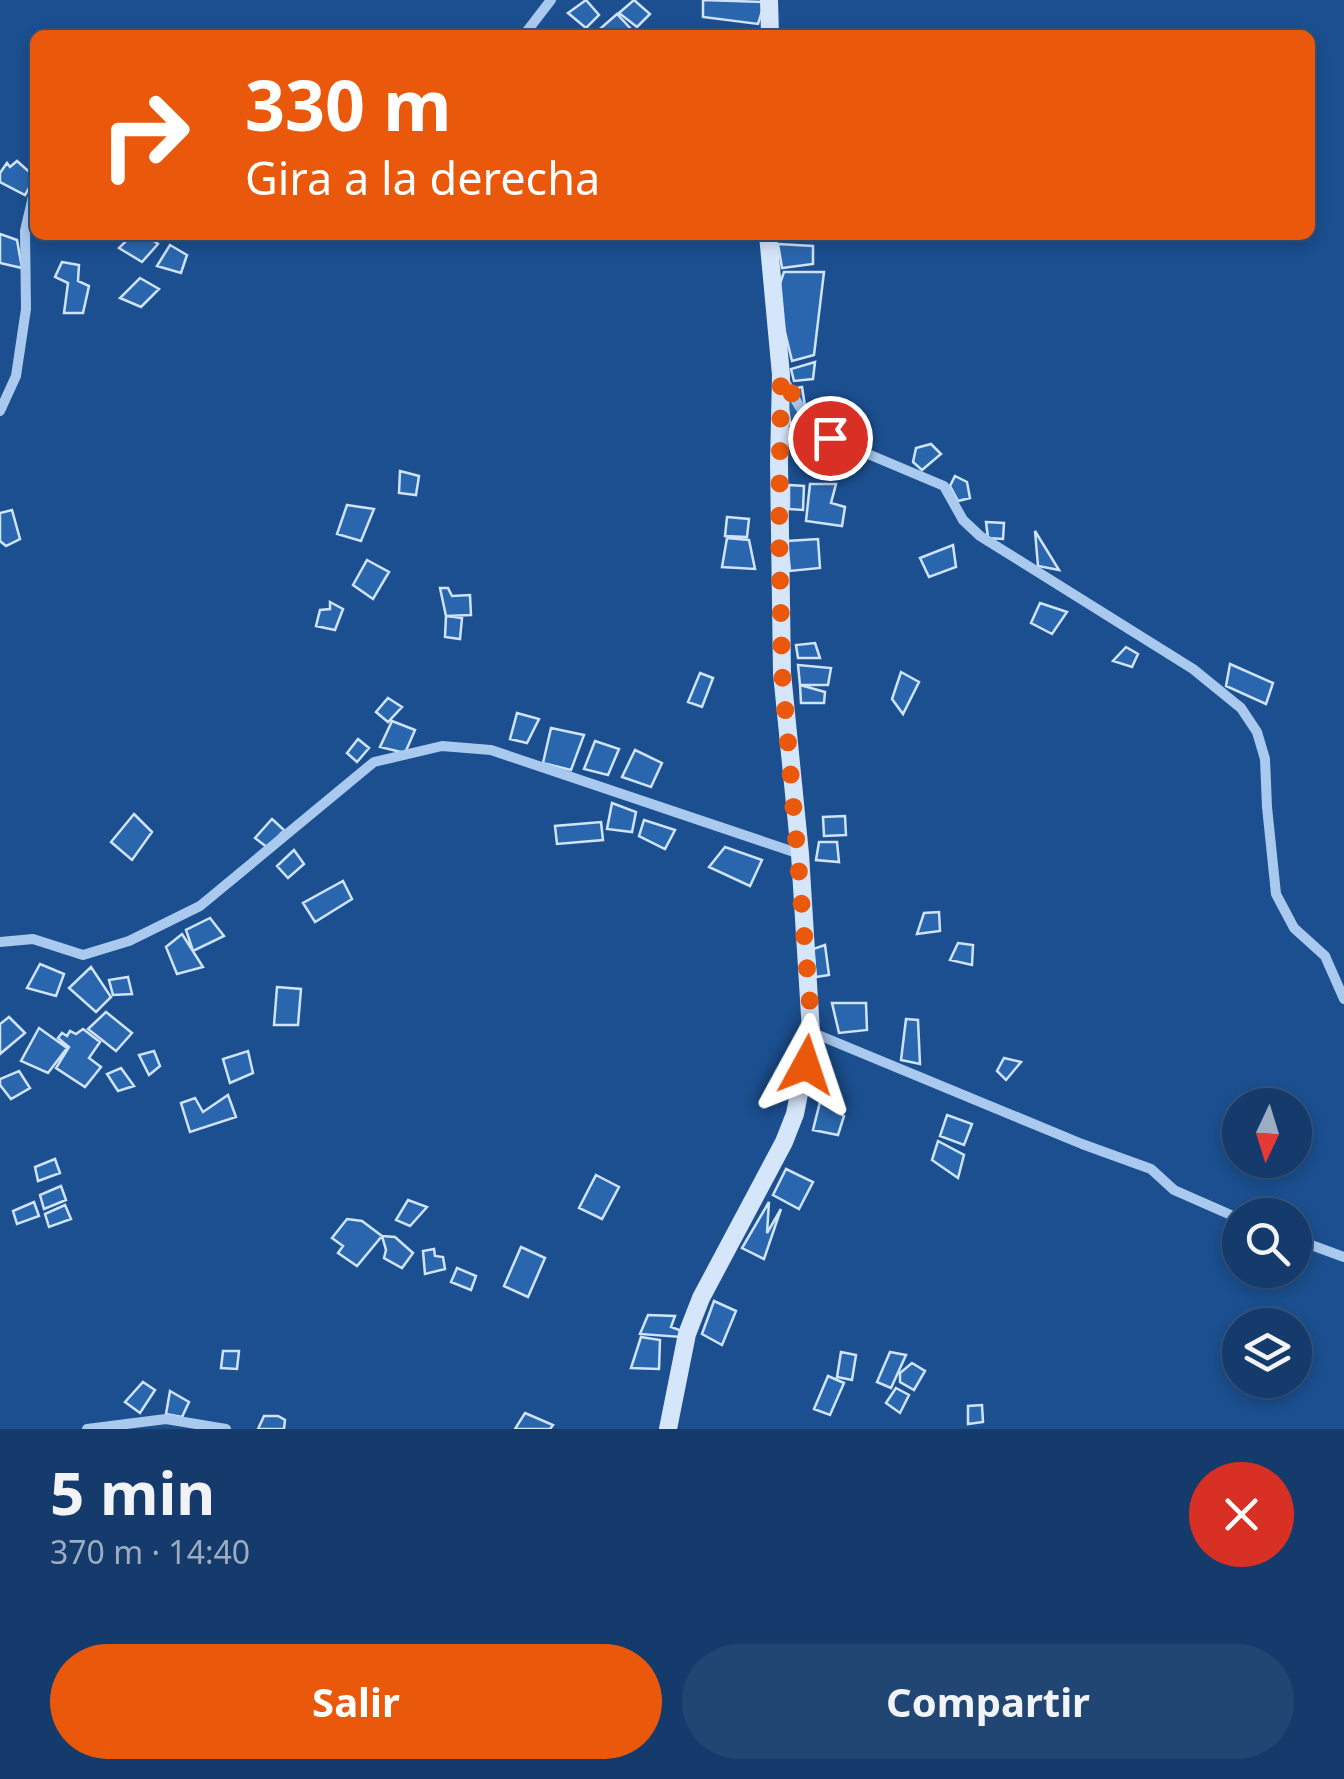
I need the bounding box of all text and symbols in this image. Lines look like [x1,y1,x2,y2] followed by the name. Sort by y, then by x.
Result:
[245,56,452,152] text: 330 m
[80,70,210,200] icon: right
[245,147,600,208] text: Gira a la derecha
[788,396,873,481] pin
[803,411,858,466] icon: arrive
[754,1013,858,1117] position arrow
[1222,1088,1312,1178] north arrow
[1222,1088,1312,1398] map controls
[1222,1198,1312,1288] button: search
[1222,1308,1312,1398] button: layers
[50,1451,215,1533] text: 5 min
[1189,1462,1294,1567] button: close
[50,1530,250,1573] text: 370 m · 14:40
[50,1644,662,1759] button: Salir
[682,1644,1294,1759] button: Compartir

